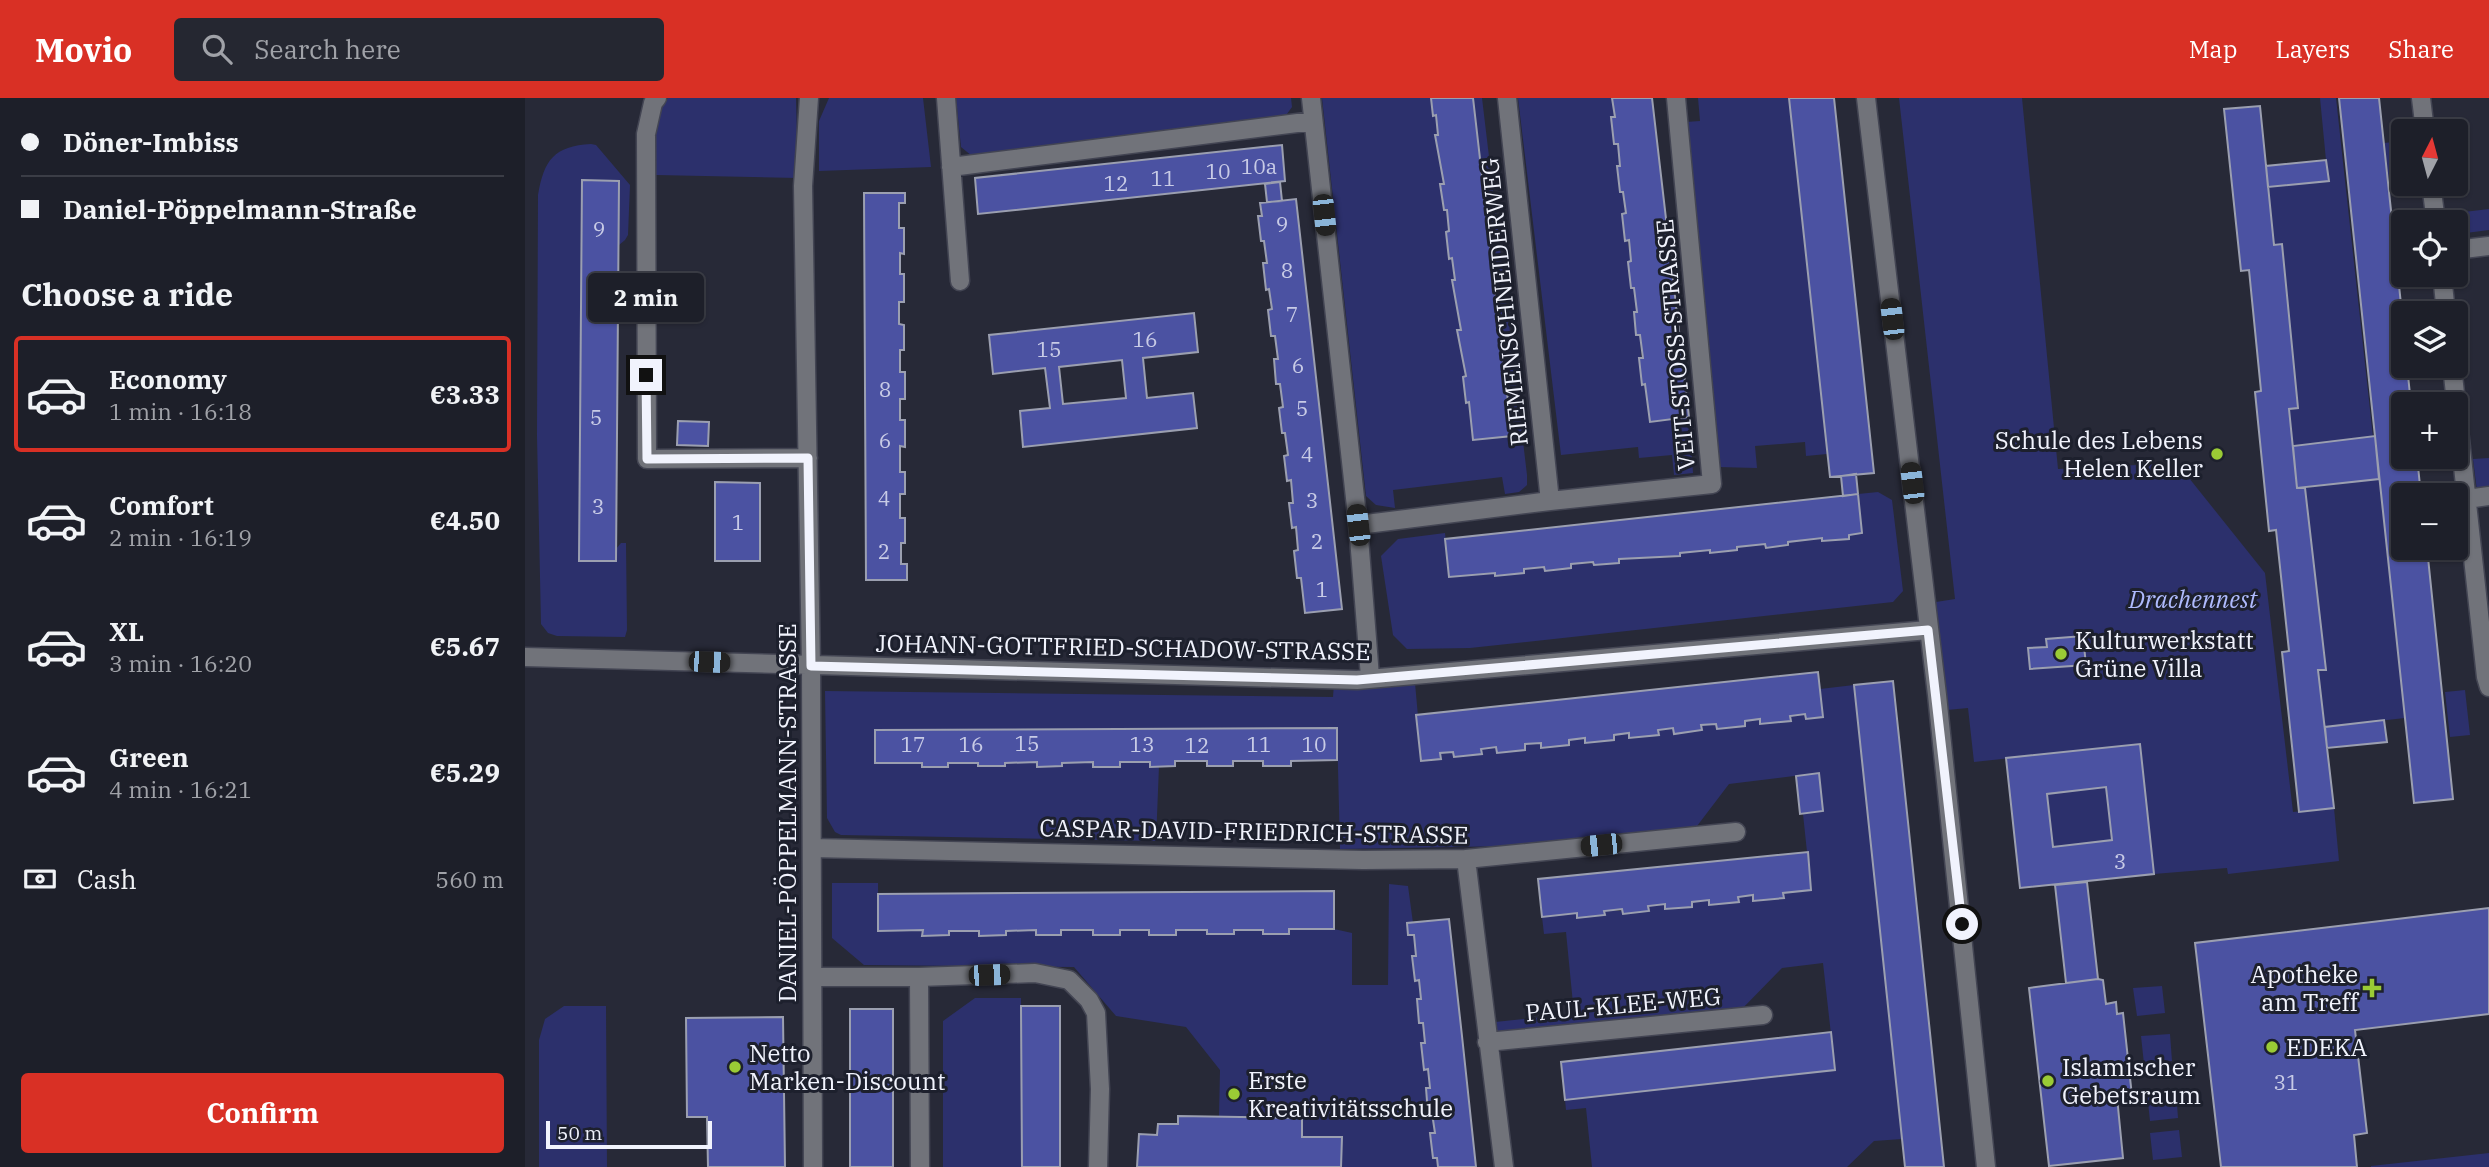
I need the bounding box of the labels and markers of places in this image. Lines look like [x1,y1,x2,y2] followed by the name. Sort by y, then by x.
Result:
[1995,424,2203,484] place label: Schule des Lebens Helen Keller
[2209,446,2225,462] marker: Schule des Lebens Helen Keller
[2075,624,2254,684] place label: Kulturwerkstatt Grüne Villa
[2053,646,2069,662] marker: Kulturwerkstatt Grüne Villa
[2250,958,2360,1018] place label: Apotheke am Treff
[2364,980,2380,996] marker: Apotheke am Treff
[2286,1031,2368,1063] place label: EDEKA
[749,1037,946,1097] place label: Netto Marken-Discount
[2264,1039,2280,1055] marker: EDEKA
[2062,1051,2201,1111] place label: Islamischer Gebetsraum
[727,1059,743,1075] marker: Netto Marken-Discount
[1248,1064,1453,1124] place label: Erste Kreativitätsschule
[2040,1073,2056,1089] marker: Islamischer Gebetsraum
[1226,1086,1242,1102] marker: Erste Kreativitätsschule

